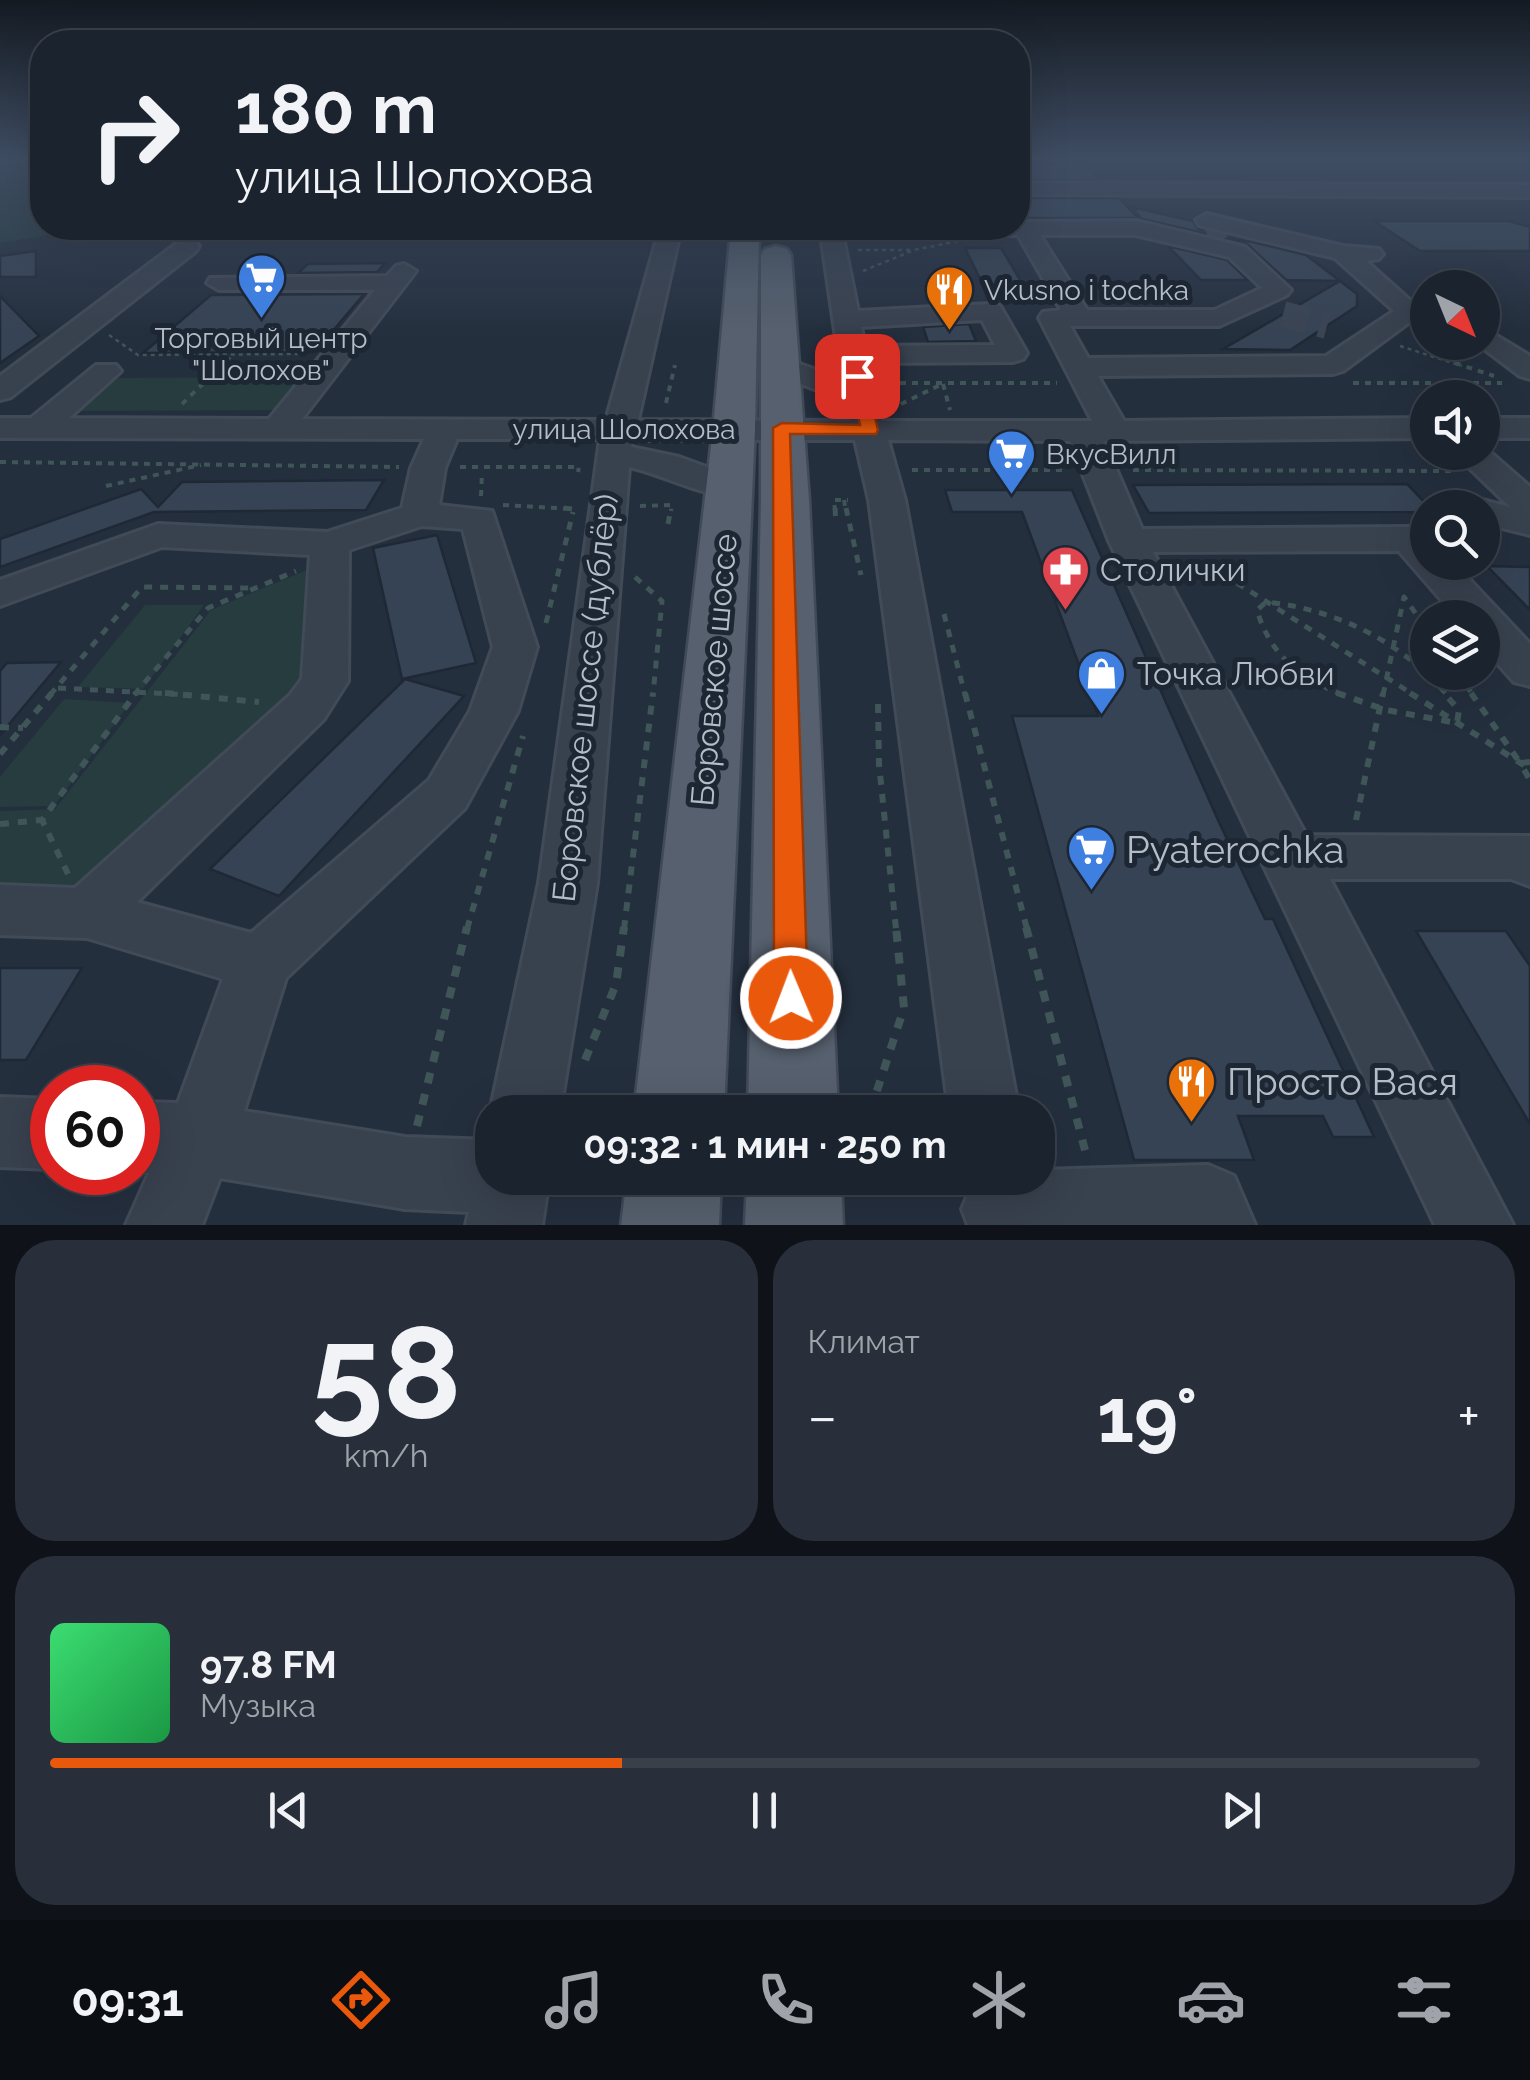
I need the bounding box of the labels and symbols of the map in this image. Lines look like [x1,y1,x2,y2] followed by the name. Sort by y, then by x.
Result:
[235,252,287,320] supermarket icon: Торговый центр "Шолохов"
[923,264,975,332] restaurant icon: Vkusno i tochka
[1410,270,1500,360] north arrow
[984,274,1189,307] place label: Vkusno i tochka
[154,322,368,387] place label: Торговый центр "Шолохов"
[815,334,900,419] pin
[512,413,736,446] street label: улица Шолохова
[985,428,1037,496] supermarket icon: ВкусВилл
[1046,438,1176,471] place label: ВкусВилл
[545,492,624,904] street label: Боровское шоссе (дублёр)
[683,532,744,808] street label: Боровское шоссе
[1039,544,1091,612] pharmacy icon: Столички
[1100,551,1246,588] place label: Столички
[1076,648,1128,716] shop icon: Точка Любви
[1137,655,1334,692] place label: Точка Любви
[1065,824,1117,892] supermarket icon: Pyaterochka
[1126,827,1344,872] place label: Pyaterochka
[739,946,843,1050] position arrow
[1166,1056,1218,1124] restaurant icon: Просто Вася
[1227,1059,1458,1104] place label: Просто Вася
[30,1065,160,1195] speed limit sign: 60

